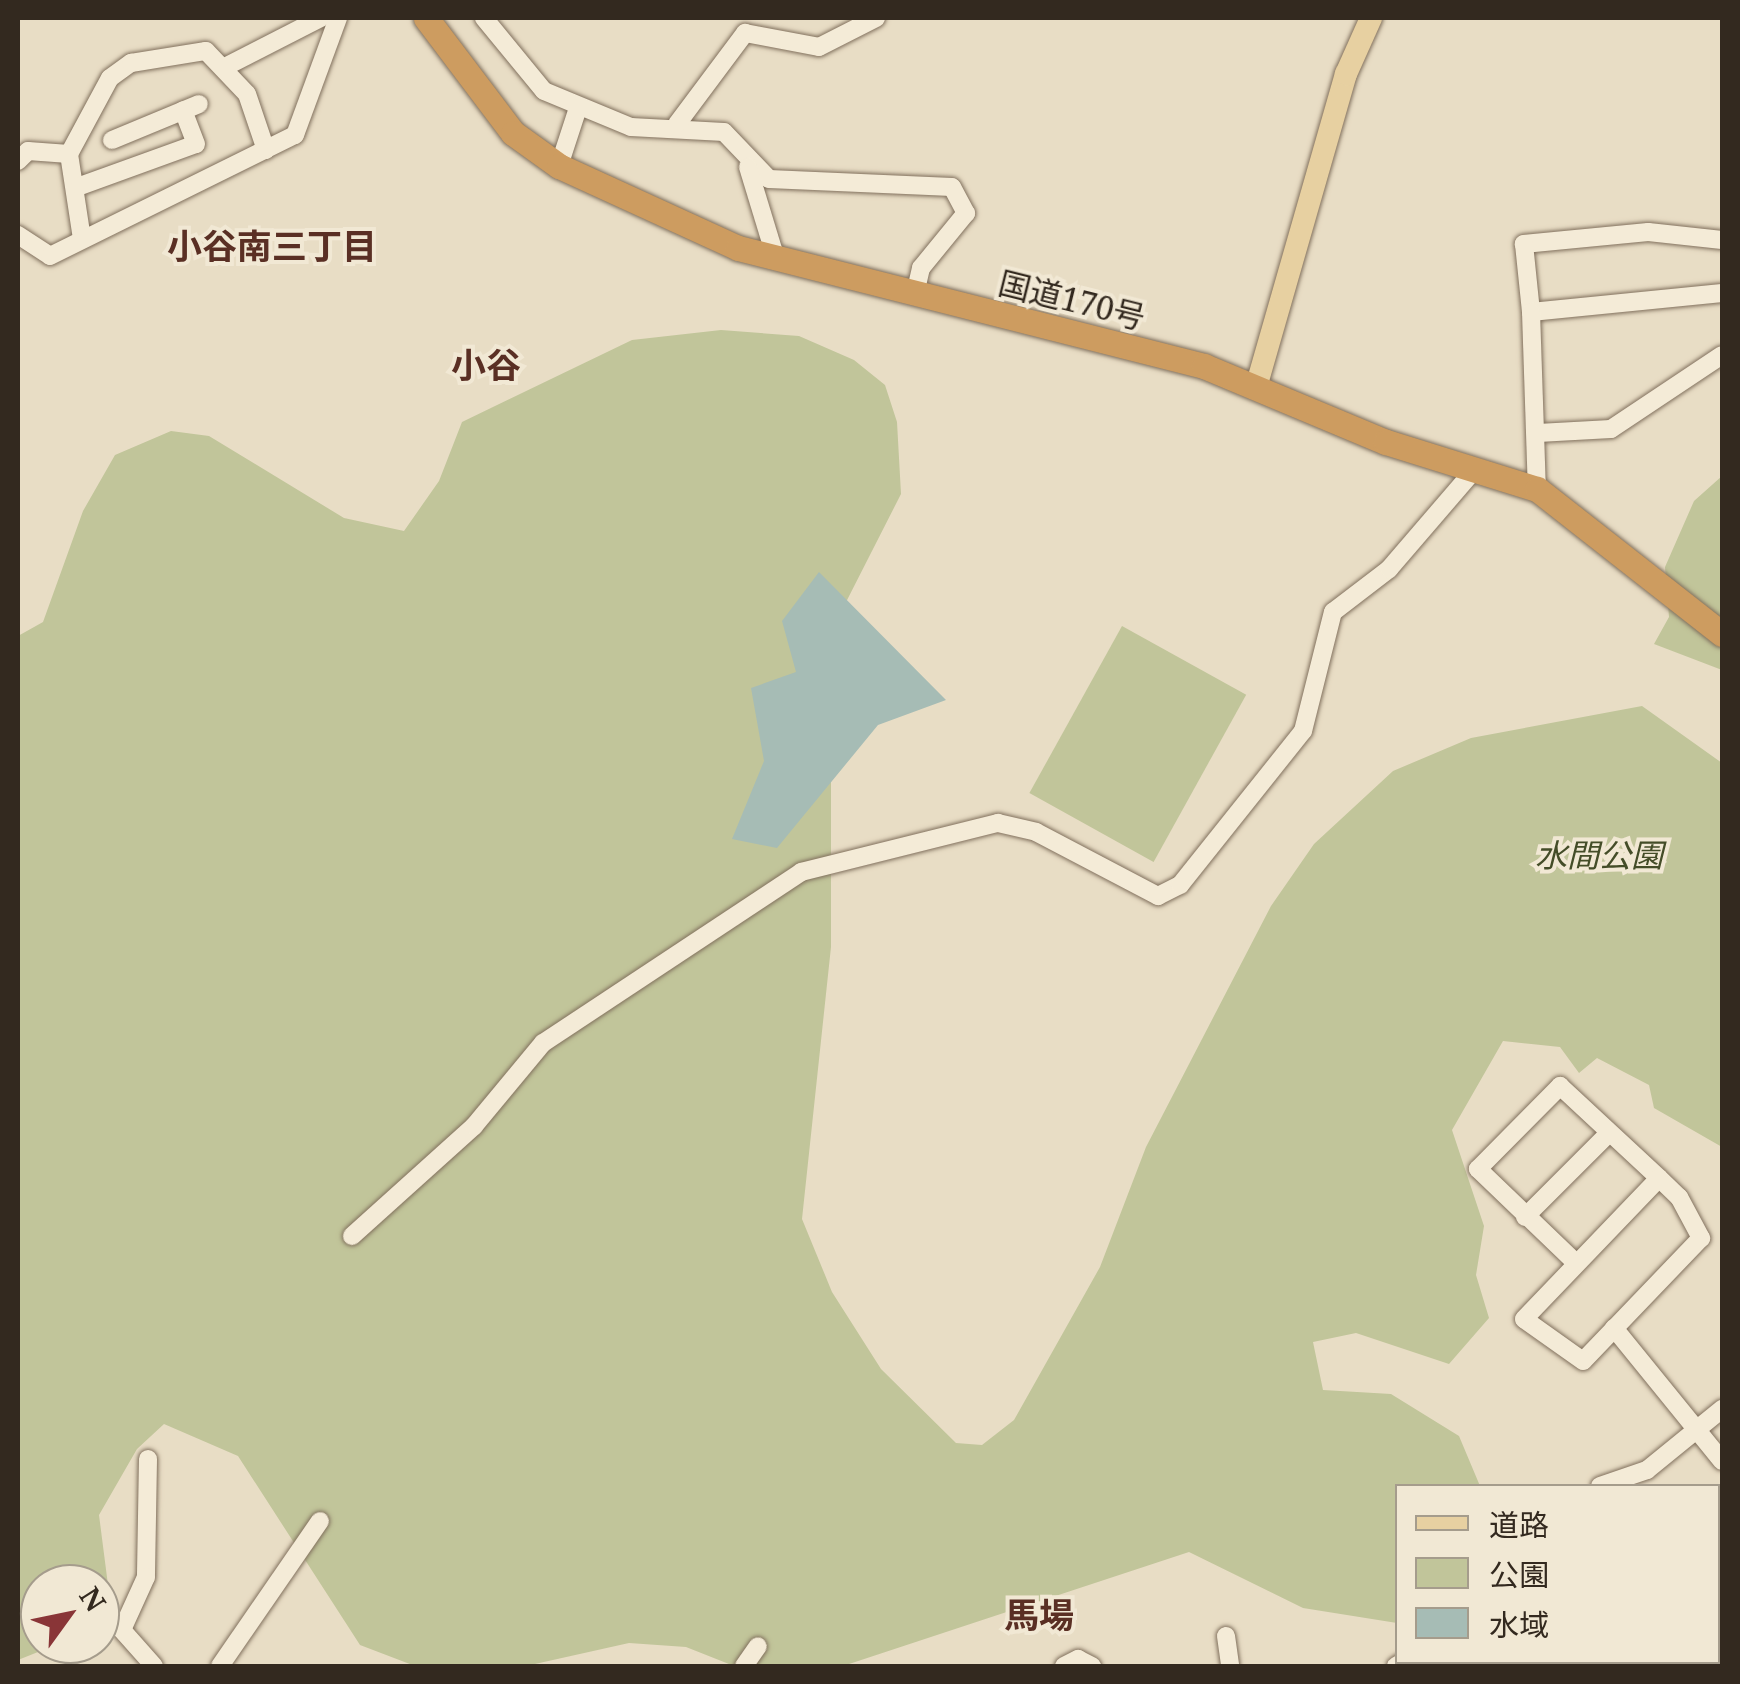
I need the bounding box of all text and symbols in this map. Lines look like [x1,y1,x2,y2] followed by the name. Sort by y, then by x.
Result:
[167,225,377,267] district label: 小谷南三丁目
[995,263,1149,337] street label: 国道170号
[451,344,521,386] district label: 小谷
[1535,836,1663,874] park label: 水間公園
[1395,1484,1720,1664] legend
[1489,1504,1549,1545] text: 道路
[1489,1554,1549,1595] text: 公園
[20,1564,120,1664] north arrow
[72,1579,115,1618] text: N
[1004,1594,1074,1636] district label: 馬場
[1489,1604,1549,1645] text: 水域

